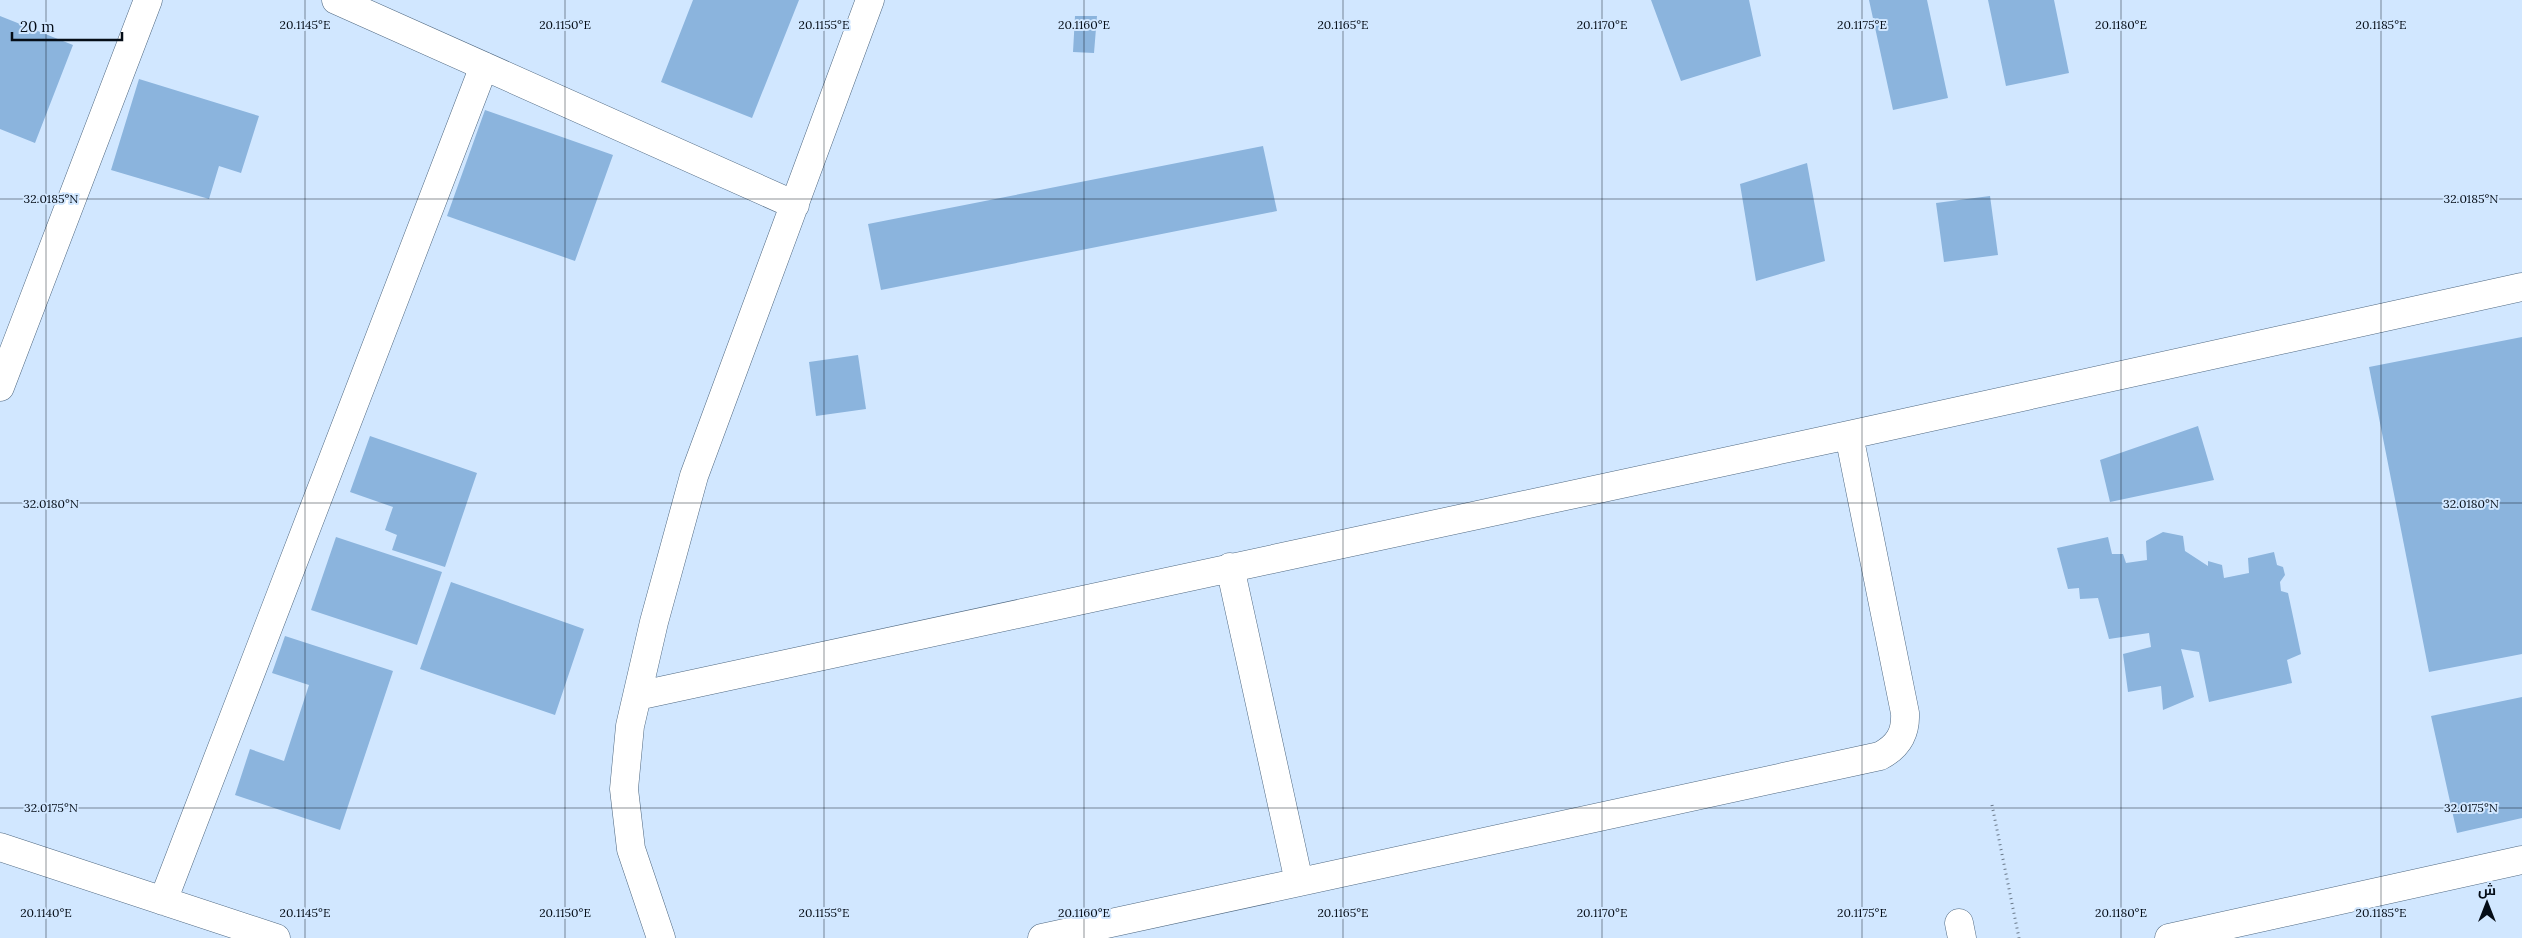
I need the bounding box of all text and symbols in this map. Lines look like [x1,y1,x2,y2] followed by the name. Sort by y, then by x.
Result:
[12,10,122,42] scale bar
[20,17,55,36] text: 20 m
[280,17,330,32] text: 20.1145°E
[539,17,591,32] text: 20.1150°E
[799,17,849,32] text: 20.1155°E
[1058,17,1110,32] text: 20.1160°E
[1317,17,1369,32] text: 20.1165°E
[1577,17,1627,32] text: 20.1170°E
[1837,17,1887,32] text: 20.1175°E
[2095,17,2147,32] text: 20.1180°E
[2355,17,2407,32] text: 20.1185°E
[23,191,79,206] text: 32.0185°N
[2443,191,2499,206] text: 32.0185°N
[23,496,79,511] text: 32.0180°N
[2443,496,2499,511] text: 32.0180°N
[24,800,78,815] text: 32.0175°N
[2444,800,2498,815] text: 32.0175°N
[2462,878,2512,928] north arrow
[2478,881,2496,899] text: ش
[20,905,72,920] text: 20.1140°E
[280,905,330,920] text: 20.1145°E
[539,905,591,920] text: 20.1150°E
[799,905,849,920] text: 20.1155°E
[1058,905,1110,920] text: 20.1160°E
[1317,905,1369,920] text: 20.1165°E
[1577,905,1627,920] text: 20.1170°E
[1837,905,1887,920] text: 20.1175°E
[2095,905,2147,920] text: 20.1180°E
[2355,905,2407,920] text: 20.1185°E

